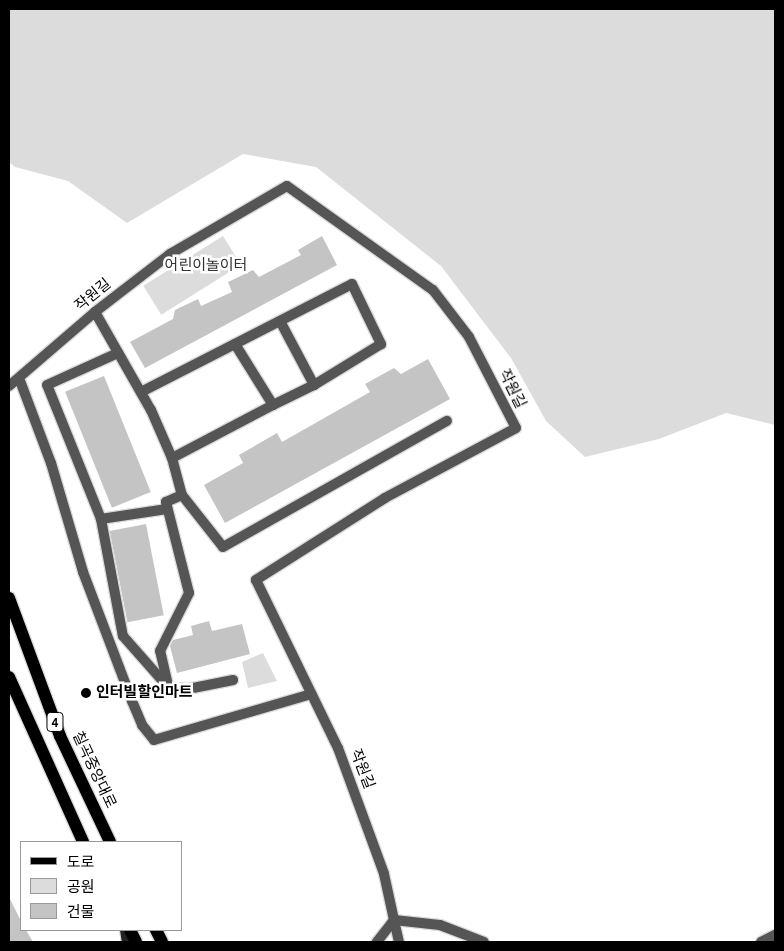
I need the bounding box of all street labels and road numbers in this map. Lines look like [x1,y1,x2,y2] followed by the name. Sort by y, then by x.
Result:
[71,275,115,315] street label: 작원길
[495,366,529,412] street label: 작원길
[46,710,64,734] road number: 4
[68,729,120,811] street label: 칠곡중앙대로
[346,746,378,792] street label: 작원길

